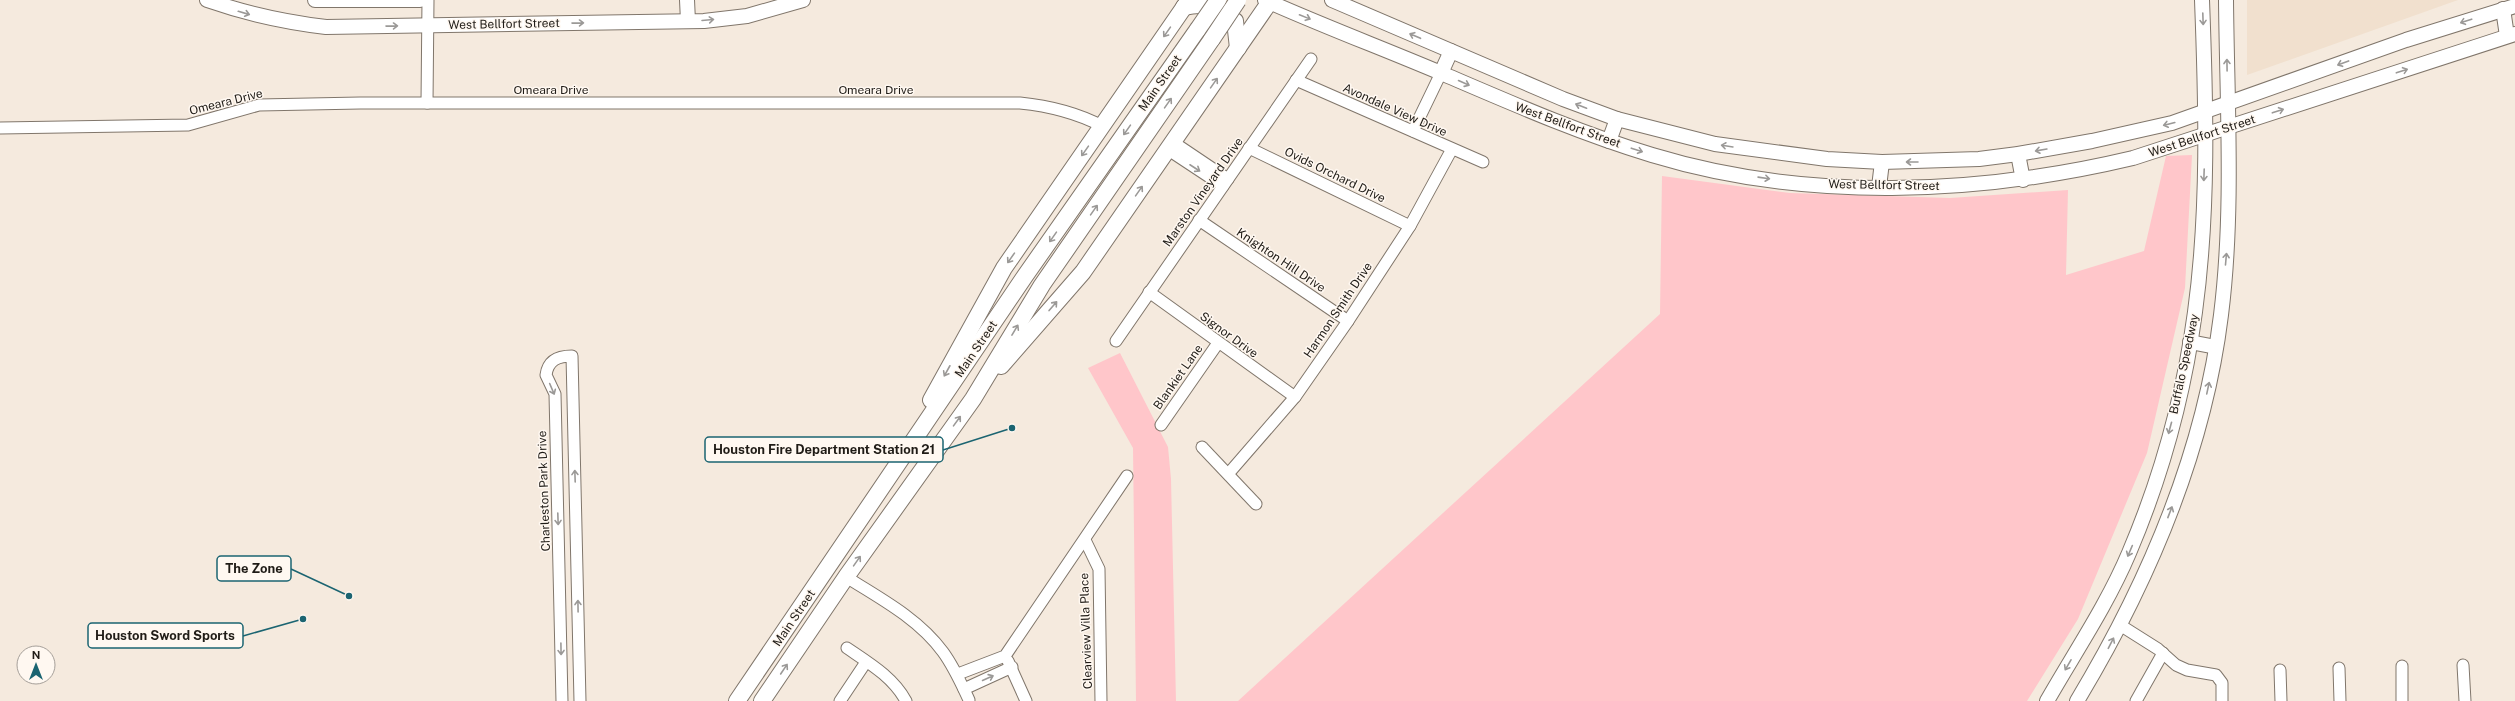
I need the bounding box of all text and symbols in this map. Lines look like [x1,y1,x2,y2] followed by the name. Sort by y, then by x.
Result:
[237,9,250,17] one-way arrow
[2199,12,2207,25] one-way arrow
[1299,14,1311,21] one-way arrow
[448,16,560,32] street label: West Bellfort Street
[701,17,714,24] one-way arrow
[2460,18,2473,25] one-way arrow
[571,19,584,27] one-way arrow
[385,22,398,30] one-way arrow
[1163,26,1171,37] one-way arrow
[1410,31,1422,39] one-way arrow
[1136,52,1185,114] street label: Main Street
[2223,59,2231,72] one-way arrow
[2337,60,2350,67] one-way arrow
[2395,67,2408,74] one-way arrow
[1210,77,1218,88] one-way arrow
[1458,80,1470,87] one-way arrow
[1341,81,1449,139] street label: Avondale View Drive
[513,83,589,97] street label: Omeara Drive
[838,83,914,97] street label: Omeara Drive
[188,86,264,118] street label: Omeara Drive
[1164,97,1172,108] one-way arrow
[1513,99,1623,151] street label: West Bellfort Street
[1575,101,1587,109] one-way arrow
[2272,107,2285,114] one-way arrow
[2147,112,2257,160] street label: West Bellfort Street
[2162,120,2175,128] one-way arrow
[1123,124,1131,135] one-way arrow
[1160,135,1246,249] street label: Marston Vineyard Drive
[1721,141,1734,149] one-way arrow
[1282,144,1388,206] street label: Ovids Orchard Drive
[1081,145,1089,156] one-way arrow
[2035,146,2048,154] one-way arrow
[1631,147,1643,155] one-way arrow
[1906,158,1919,166] one-way arrow
[1189,164,1201,172] one-way arrow
[2200,168,2208,181] one-way arrow
[1757,174,1770,182] one-way arrow
[1828,177,1940,193] street label: West Bellfort Street
[1135,185,1143,196] one-way arrow
[1090,204,1098,215] one-way arrow
[1234,225,1328,295] street label: Knighton Hill Drive
[1049,231,1057,242] one-way arrow
[1007,252,1015,263] one-way arrow
[2222,253,2229,266] one-way arrow
[1301,259,1375,360] street label: Harmon Smith Drive
[1049,301,1058,311] one-way arrow
[1197,309,1261,361] street label: Signor Drive
[2167,312,2202,415] street label: Buffalo Speedway
[952,318,1000,380] street label: Main Street
[1011,324,1019,336] one-way arrow
[1150,342,1206,412] street label: Blankiet Lane
[943,365,950,377] one-way arrow
[2204,382,2212,395] one-way arrow
[549,383,556,395] one-way arrow
[953,416,961,427] one-way arrow
[2166,421,2173,434] one-way arrow
[535,430,553,552] street label: Charleston Park Drive
[705,437,943,462] callout: Houston Fire Department Station 21
[713,442,935,457] text: Houston Fire Department Station 21
[571,470,579,483] one-way arrow
[2167,507,2175,519] one-way arrow
[554,512,562,525] one-way arrow
[2125,545,2133,557] one-way arrow
[217,556,291,581] callout: The Zone
[853,556,861,567] one-way arrow
[225,561,283,576] text: The Zone
[1077,572,1095,689] street label: Clearview Villa Place
[770,587,818,649] street label: Main Street
[574,600,582,613] one-way arrow
[88,623,243,648] callout: Houston Sword Sports
[95,628,235,643] text: Houston Sword Sports
[2108,637,2115,649] one-way arrow
[557,642,565,655] one-way arrow
[16,645,56,685] north arrow
[32,649,40,661] text: N
[2063,659,2071,671] one-way arrow
[780,663,788,674] one-way arrow
[982,674,994,681] one-way arrow

